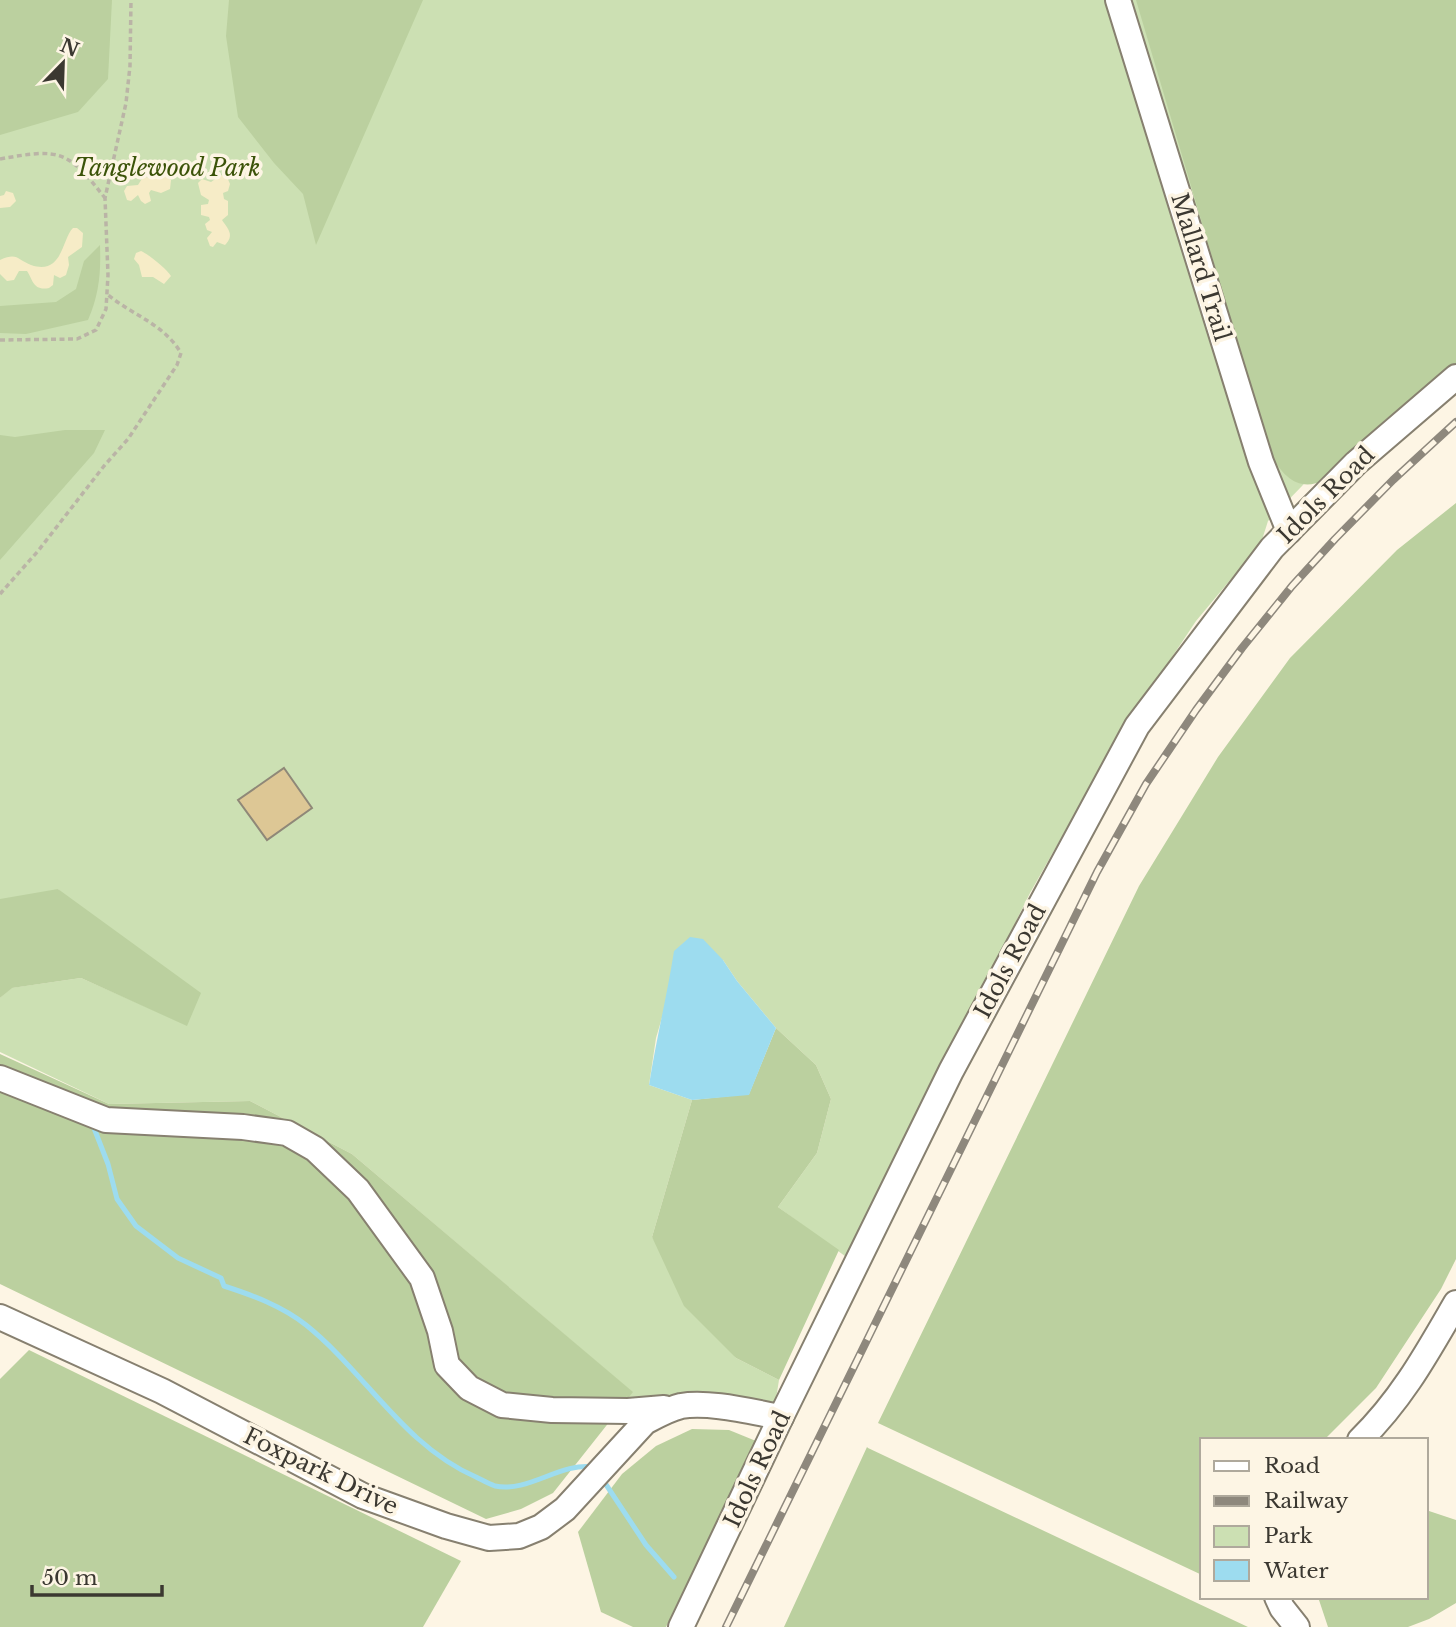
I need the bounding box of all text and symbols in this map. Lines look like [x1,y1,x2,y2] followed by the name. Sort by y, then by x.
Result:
[28,28,98,98] north arrow
[57,34,82,62] text: N
[74,154,260,182] park label: Tanglewood Park
[1165,190,1237,344] street label: Mallard Trail
[1272,441,1380,549] street label: Idols Road
[968,899,1052,1023] street label: Idols Road
[718,1406,796,1532] street label: Idols Road
[239,1421,403,1521] street label: Foxpark Drive
[1200,1438,1428,1599] legend
[1264,1453,1320,1479] text: Road
[1264,1488,1349,1514] text: Railway
[1264,1523,1313,1549] text: Park
[32,1554,161,1598] scale bar
[1263,1558,1328,1584] text: Water
[42,1565,98,1591] text: 50 m

